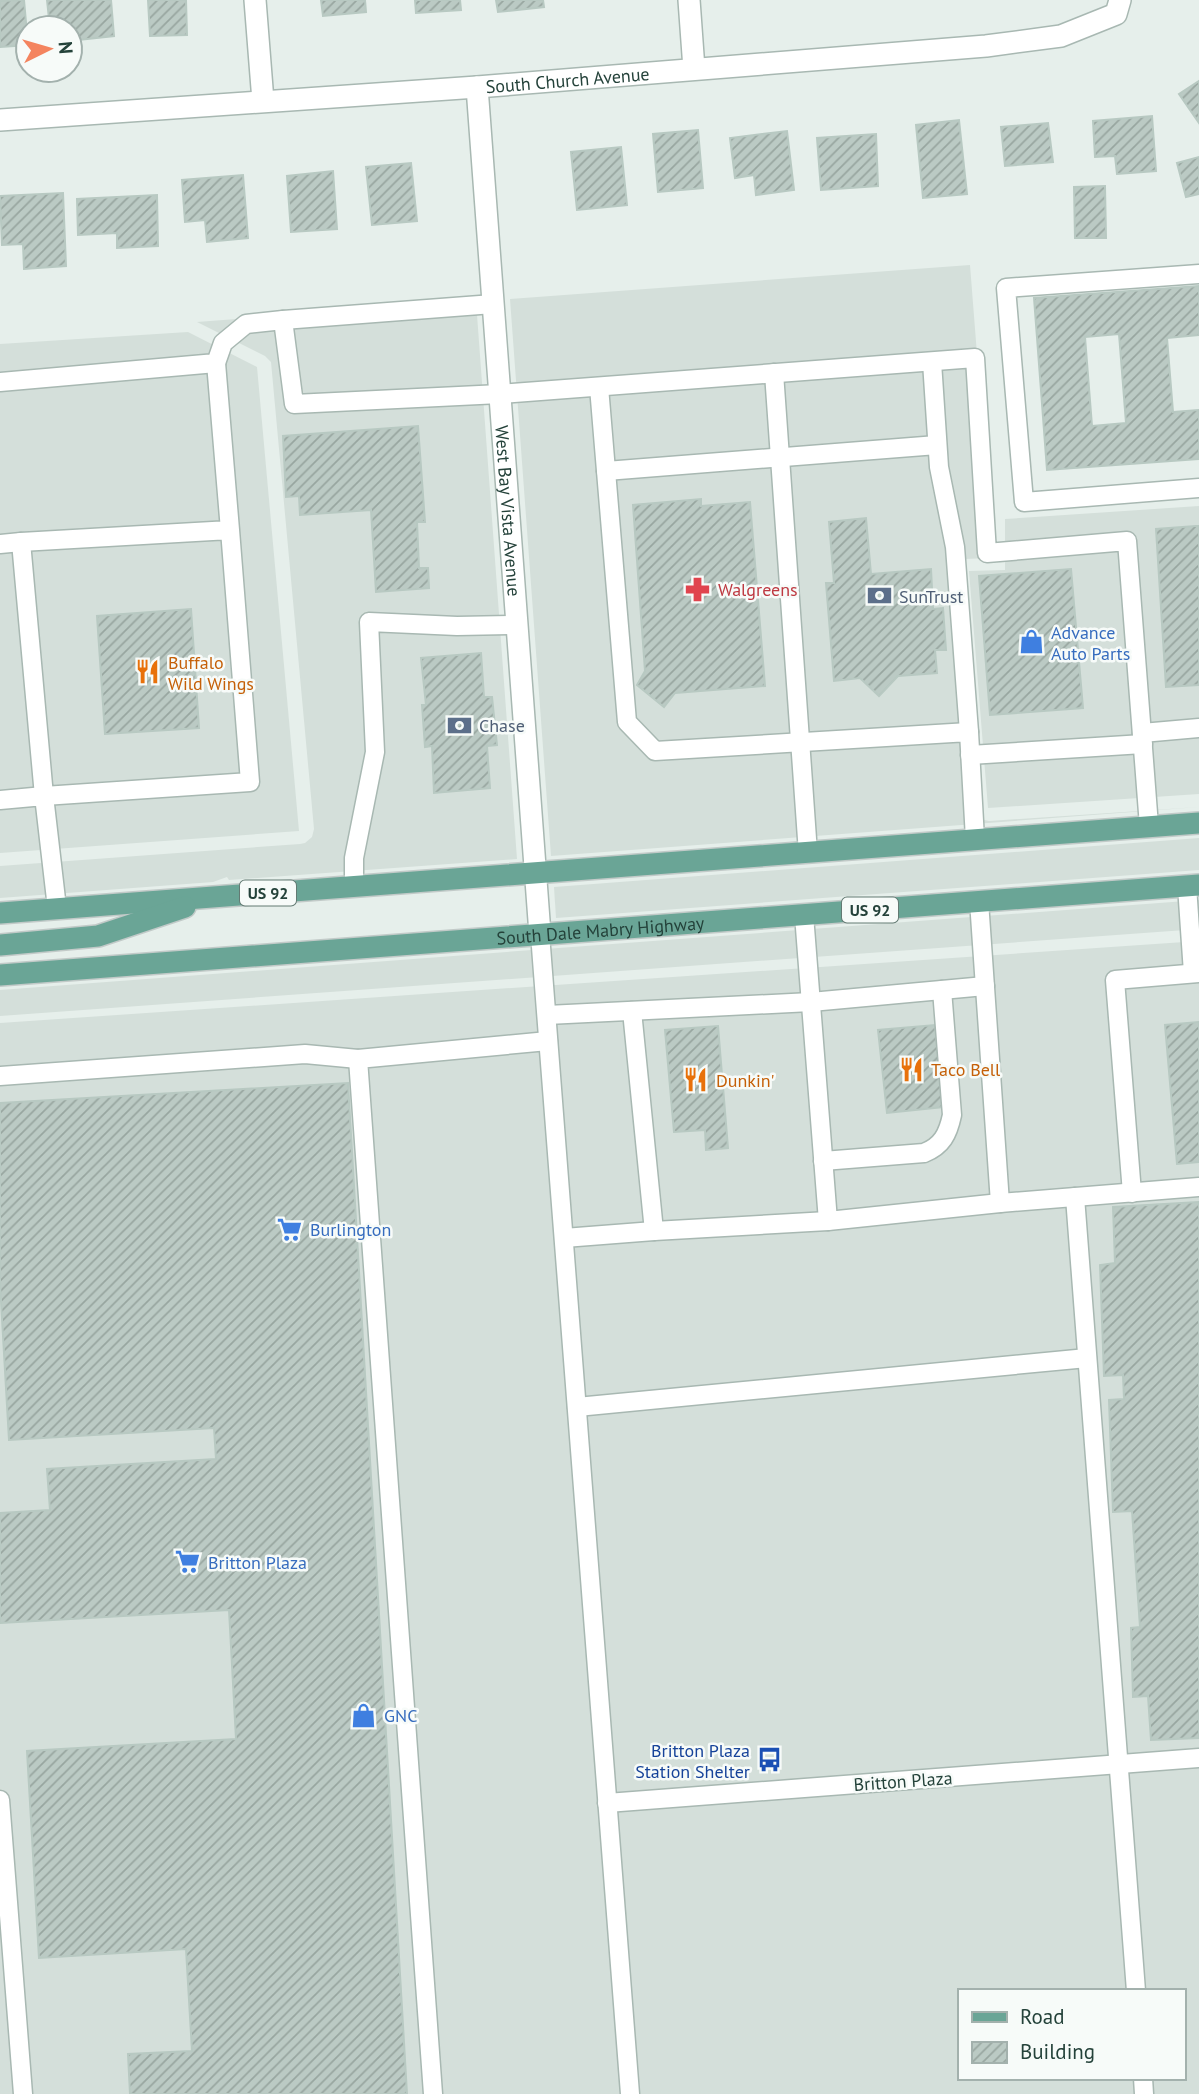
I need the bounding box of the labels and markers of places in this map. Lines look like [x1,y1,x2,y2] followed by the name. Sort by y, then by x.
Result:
[684,575,712,603] pharmacy icon: Walgreens
[718,578,798,601] place label: Walgreens
[865,582,893,610] bank icon: SunTrust
[899,585,963,608] place label: SunTrust
[1051,621,1130,665] place label: Advance Auto Parts
[1017,628,1045,656] shop icon: Advance Auto Parts
[168,651,254,695] place label: Buffalo Wild Wings
[134,658,162,686] restaurant icon: Buffalo Wild Wings
[445,711,473,739] bank icon: Chase
[479,714,525,737] place label: Chase
[897,1055,925,1083] restaurant icon: Taco Bell
[931,1058,1001,1081] place label: Taco Bell
[682,1066,710,1094] restaurant icon: Dunkin'
[716,1069,775,1092] place label: Dunkin'
[276,1215,304,1243] supermarket icon: Burlington
[310,1218,391,1241] place label: Burlington
[174,1548,202,1576] supermarket icon: Britton Plaza
[208,1551,307,1574] place label: Britton Plaza
[350,1701,378,1729] shop icon: GNC
[384,1704,417,1727] place label: GNC
[635,1739,750,1783] place label: Britton Plaza Station Shelter
[756,1746,784,1774] bus stop icon: Britton Plaza Station Shelter

